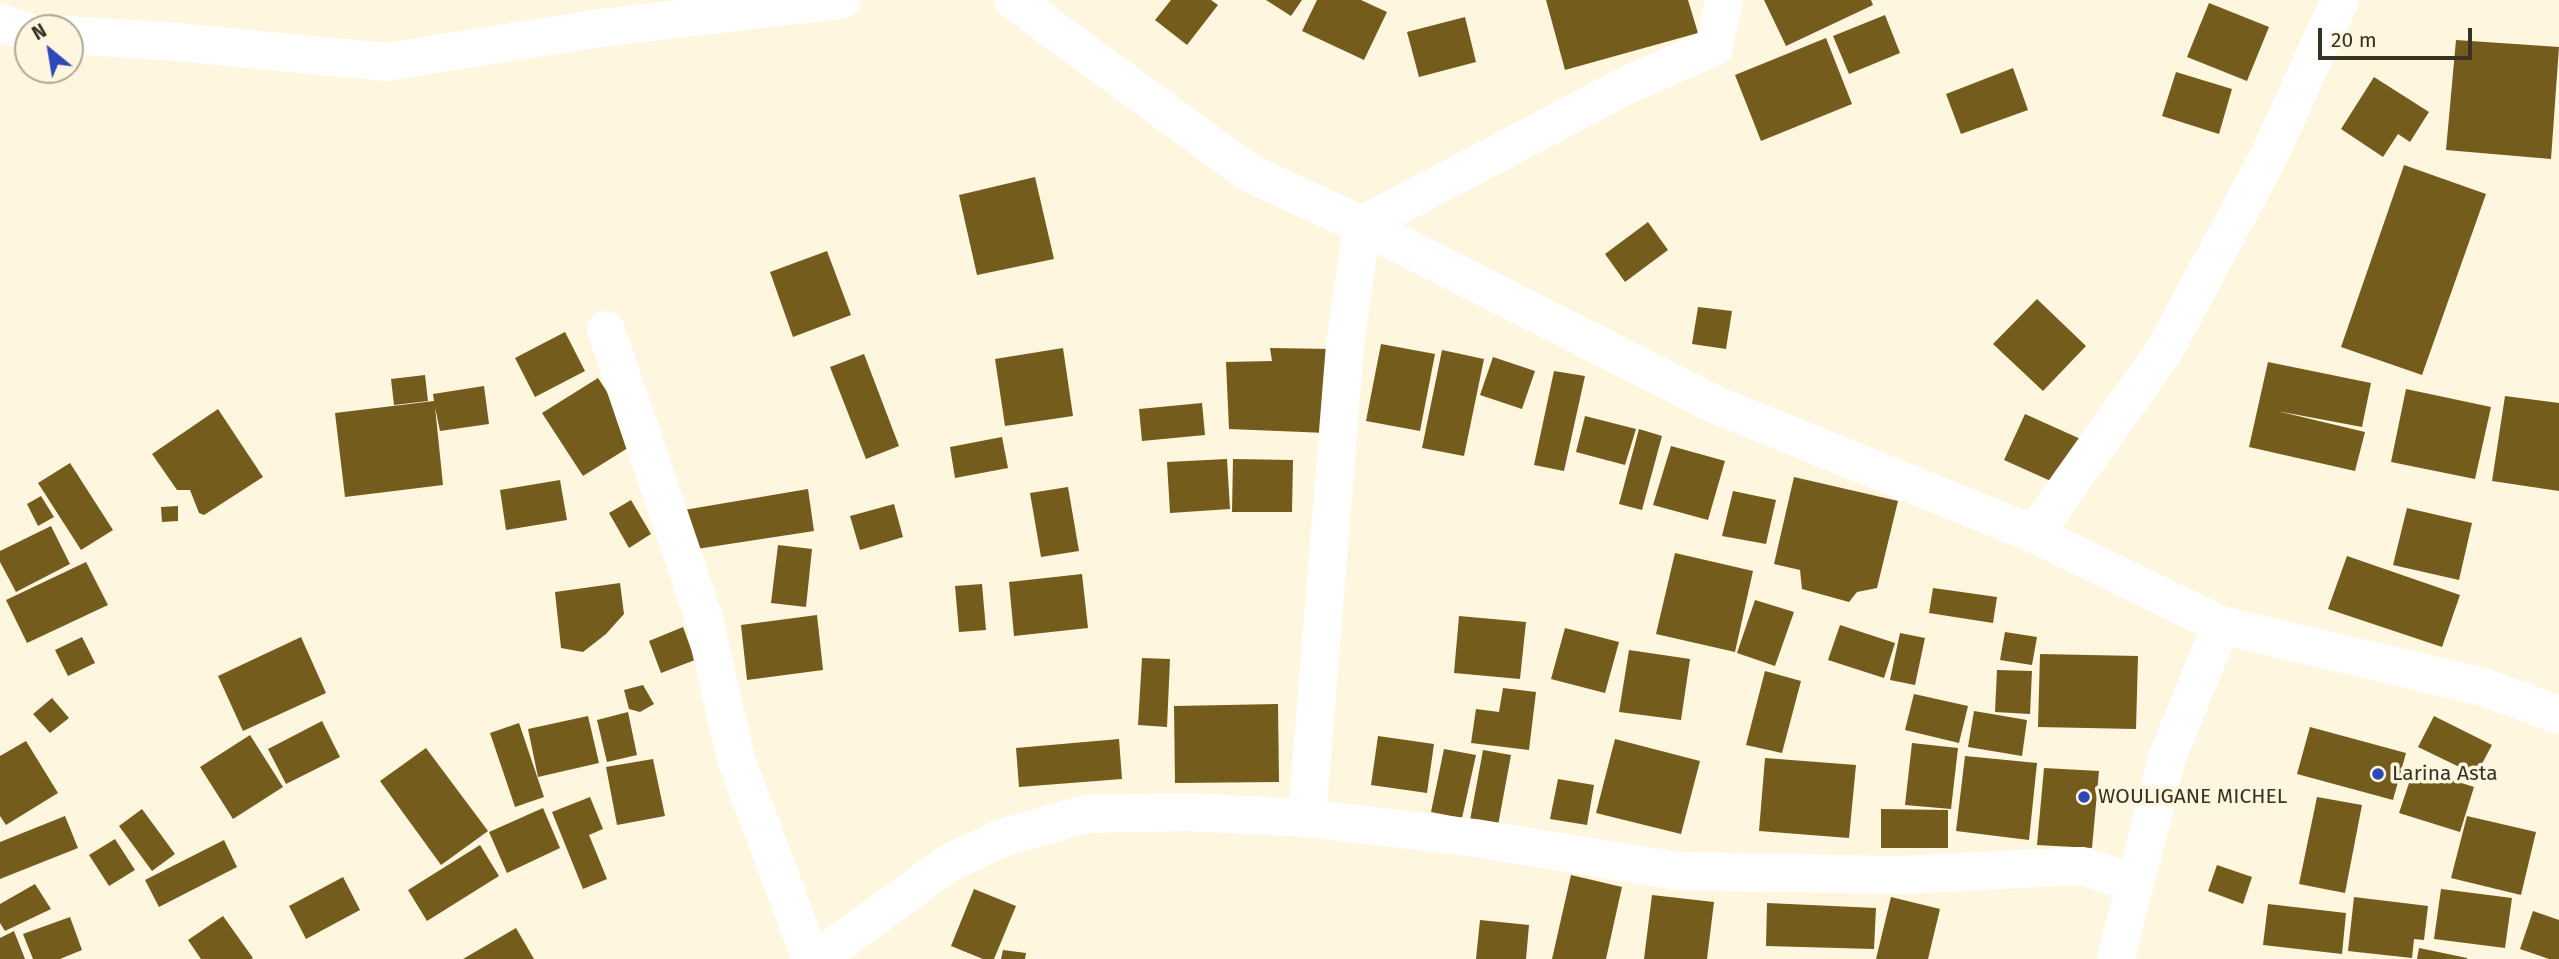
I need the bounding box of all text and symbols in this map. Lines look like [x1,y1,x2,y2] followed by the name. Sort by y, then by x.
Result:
[14,14,84,84] north arrow
[2321,14,2475,58] scale bar
[28,19,50,45] text: N
[2331,27,2377,53] text: 20 m
[2392,761,2498,787] place label: Larina Asta
[2370,766,2386,782] marker: Larina Asta
[2098,784,2287,810] place label: WOULIGANE MICHEL
[2076,789,2092,805] marker: WOULIGANE MICHEL

